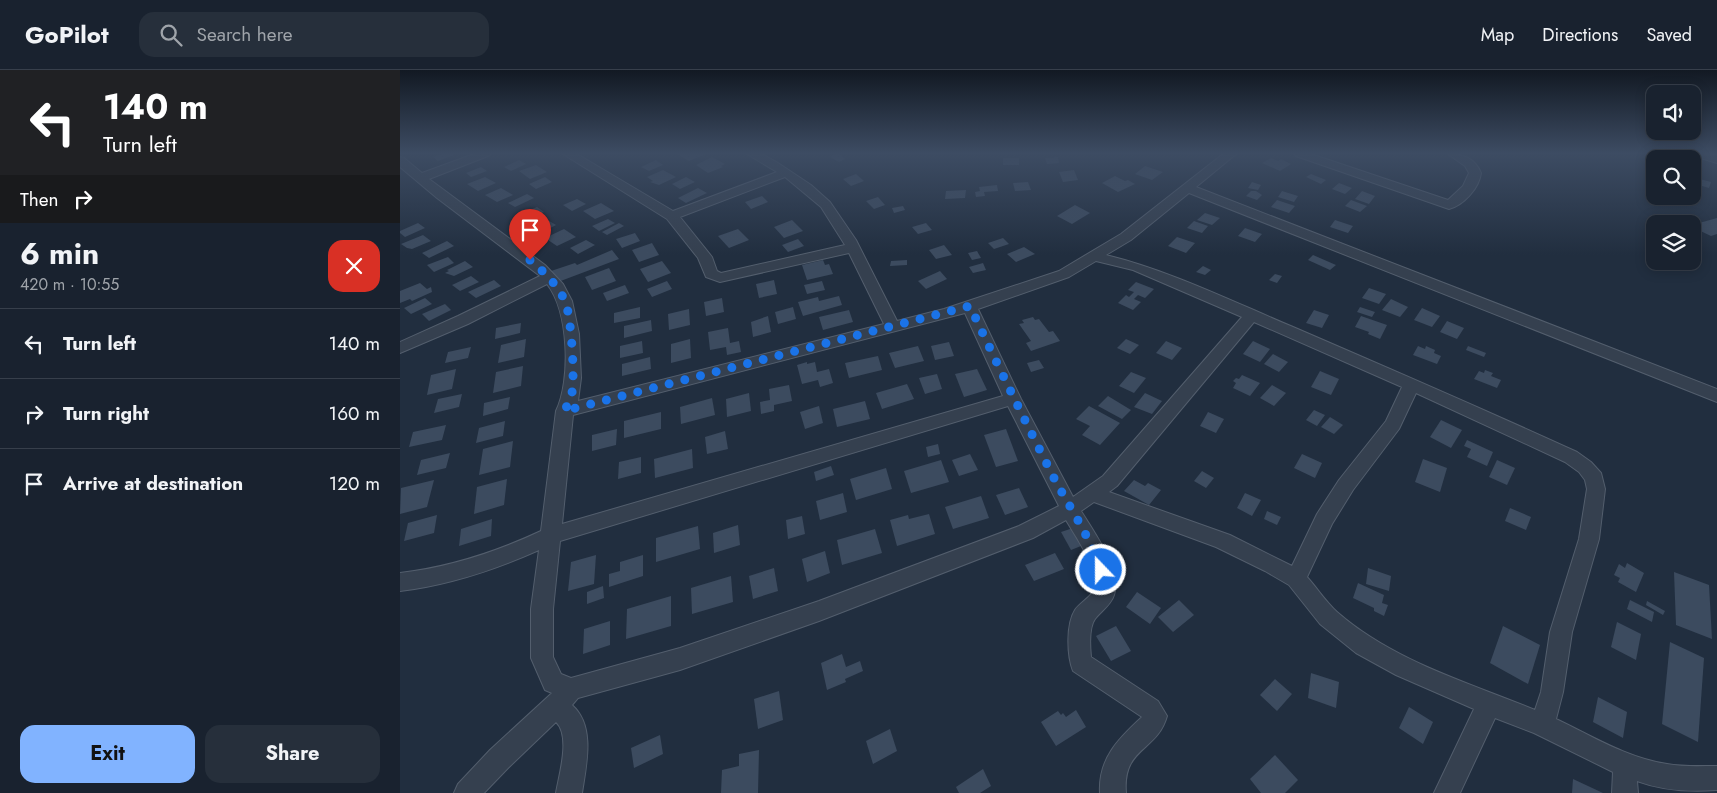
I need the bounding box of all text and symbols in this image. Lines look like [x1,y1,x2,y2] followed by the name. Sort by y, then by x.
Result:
[139,12,489,57] search box
[25,17,109,52] text: GoPilot
[157,21,185,49] icon: search
[197,21,293,48] text: Search here
[1481,22,1514,48] text: Map
[1542,22,1618,48] text: Directions
[1646,22,1692,48] text: Saved
[103,82,208,132] text: 140 m
[1646,85,1701,270] map controls
[1646,85,1701,140] button: sound
[20,90,85,155] icon: left
[103,128,177,160] text: Turn left
[1646,150,1701,205] button: search
[69,185,97,213] icon: right
[20,186,59,213] text: Then
[509,209,551,260] pin
[1646,215,1701,270] button: layers
[516,216,544,244] icon: arrive
[20,232,99,275] text: 6 min
[328,240,380,292] button: close
[20,273,119,296] text: 420 m · 10:55
[20,330,48,358] icon: left
[63,330,136,357] text: Turn left
[328,330,380,357] text: 140 m
[20,400,48,428] icon: right
[63,400,149,427] text: Turn right
[329,400,380,427] text: 160 m
[20,470,48,498] icon: arrive
[63,470,243,497] text: Arrive at destination
[329,470,380,497] text: 120 m
[1074,543,1126,595] position arrow
[20,725,195,783] button: Exit
[205,725,380,783] button: Share

